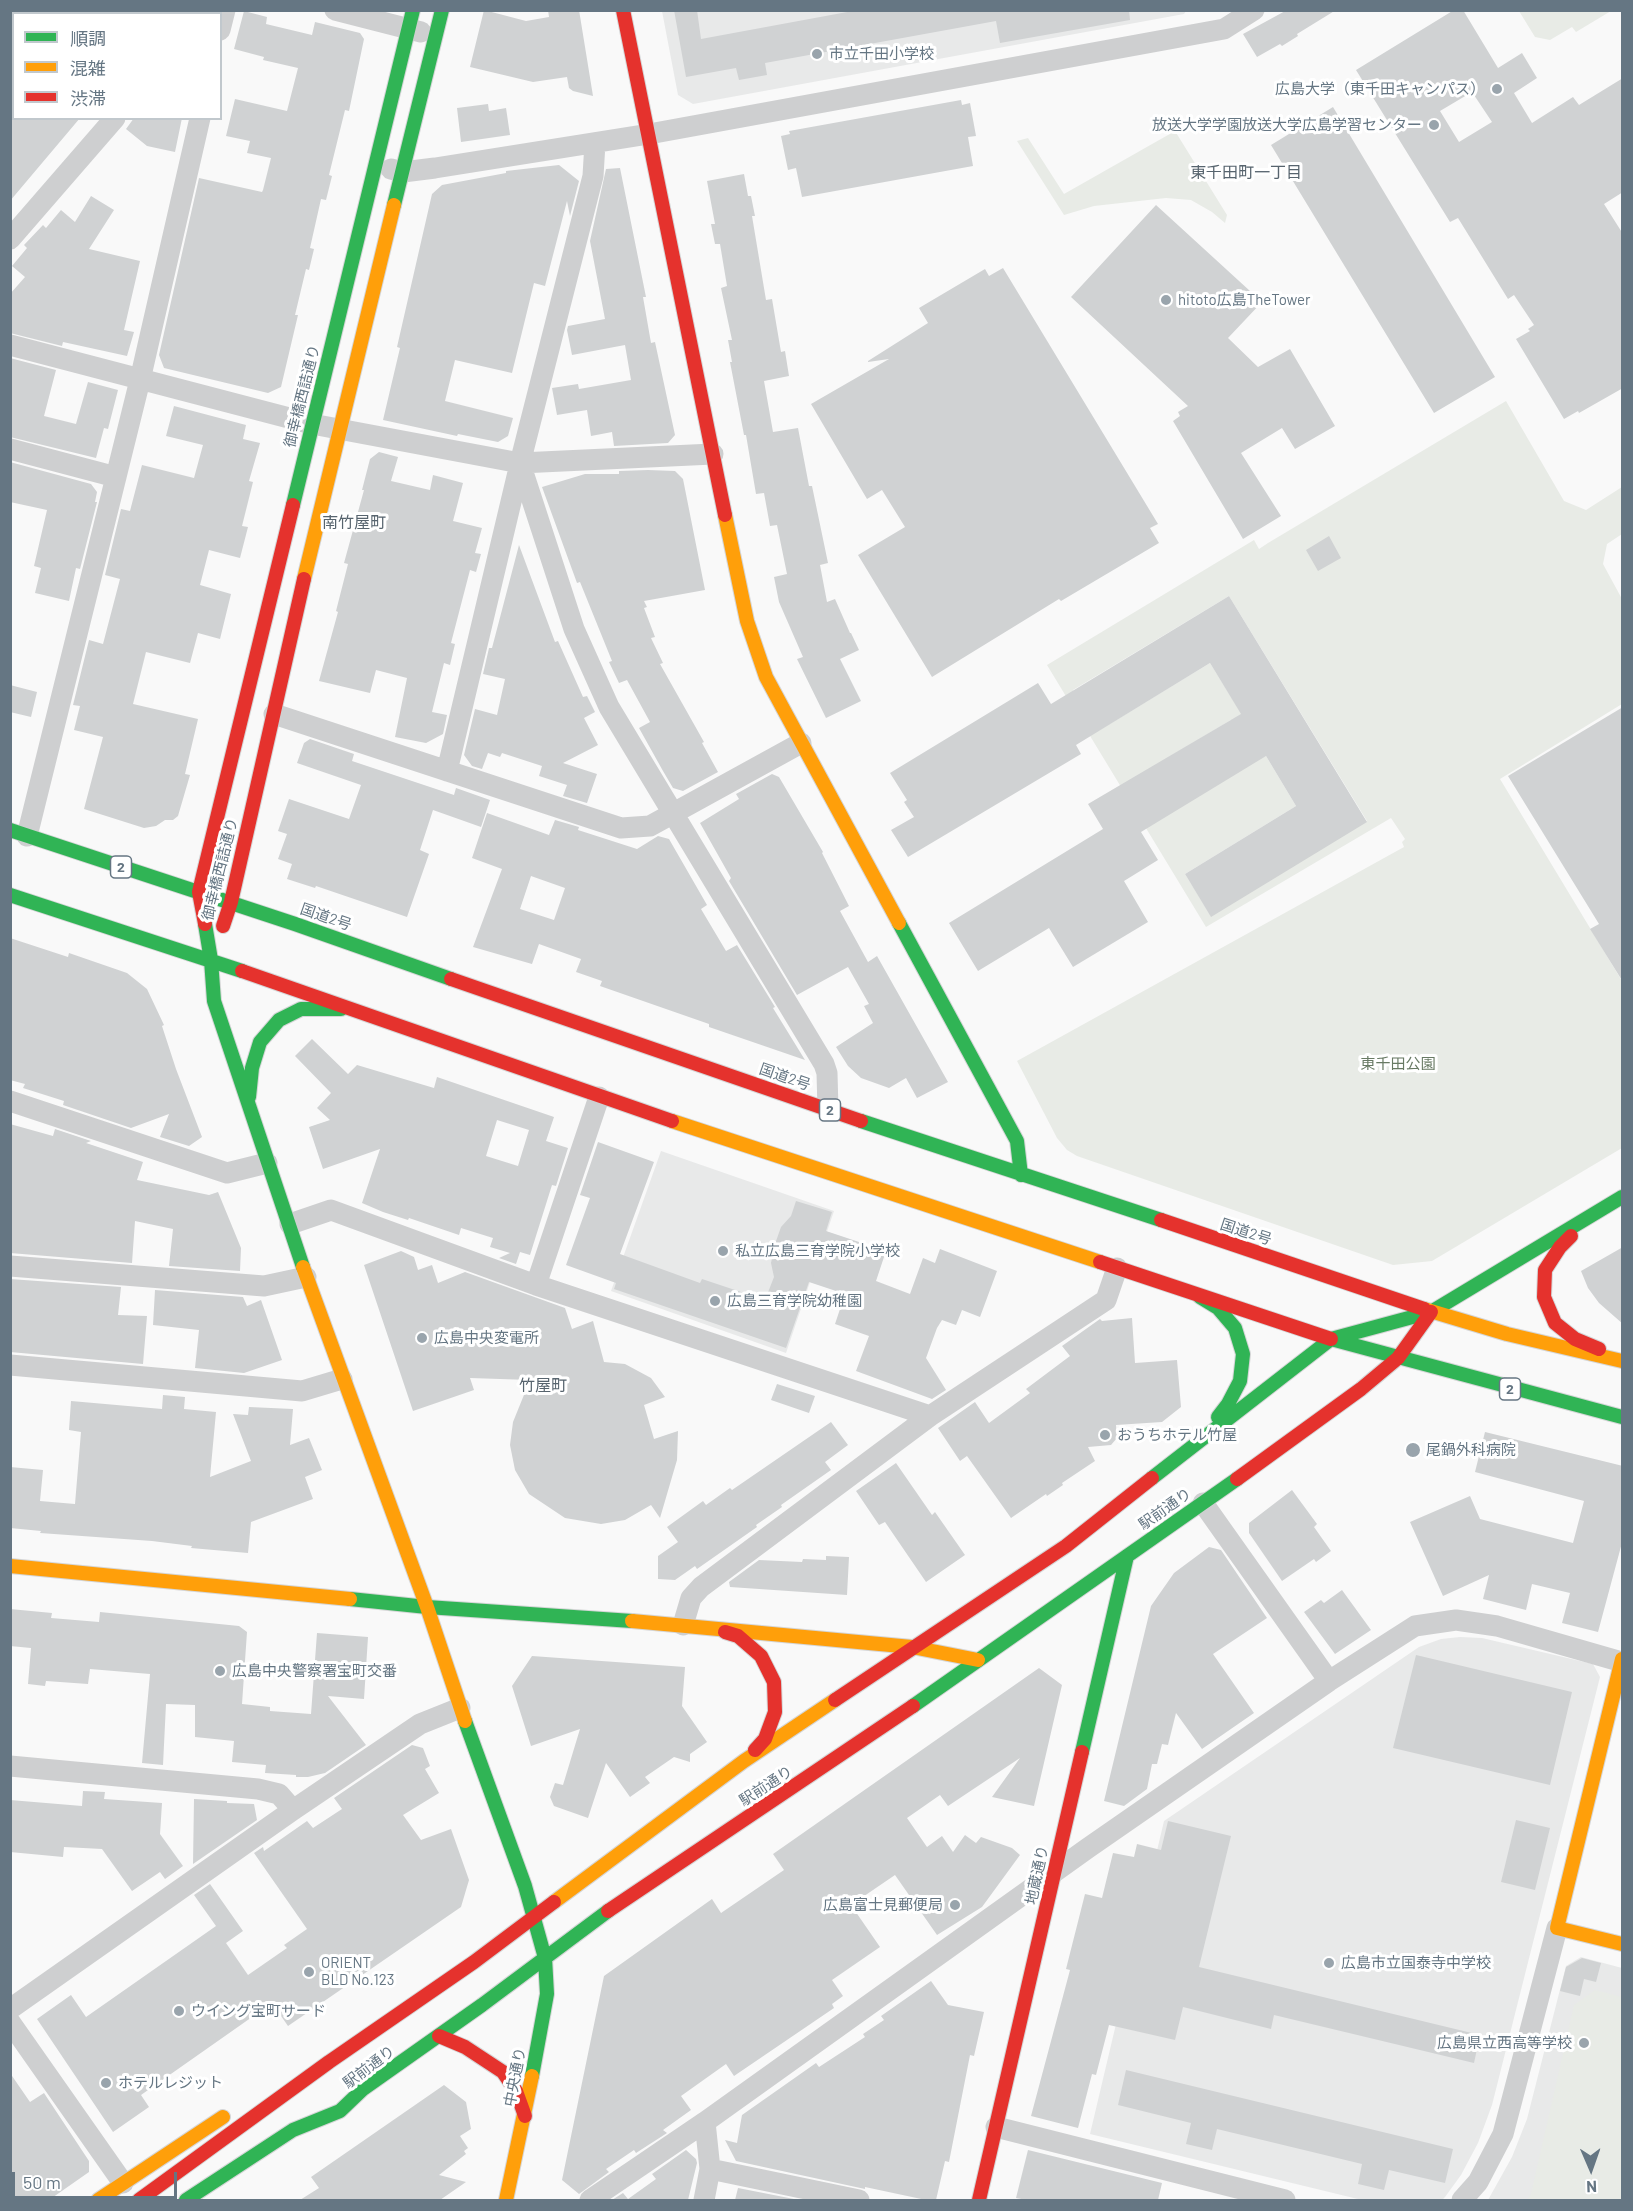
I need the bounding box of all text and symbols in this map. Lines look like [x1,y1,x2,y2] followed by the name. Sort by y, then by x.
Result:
[12,12,222,120] legend
[70,27,106,49] text: 順調
[829,45,934,63] place label: 市立千田小学校
[810,47,824,61] marker: 市立千田小学校
[70,57,106,79] text: 混雑
[1275,80,1485,98] place label: 広島大学（東千田キャンパス）
[1490,82,1504,96] marker: 広島大学（東千田キャンパス）
[70,87,106,109] text: 渋滞
[1152,116,1422,134] place label: 放送大学学園放送大学広島学習センター
[1427,118,1441,132] marker: 放送大学学園放送大学広島学習センター
[1190,163,1302,183] district label: 東千田町一丁目
[1178,291,1311,309] place label: hitoto広島TheTower
[1159,293,1173,307] marker: hitoto広島TheTower
[281,343,323,449] street label: 御幸橋西詰通り
[322,513,386,533] district label: 南竹屋町
[199,816,241,922] street label: 御幸橋西詰通り
[110,856,132,878] road number: 2
[298,900,354,934] street label: 国道2号
[1361,1055,1435,1073] park label: 東千田公園
[757,1060,813,1094] street label: 国道2号
[820,1099,840,1121] road number: 2
[1218,1215,1274,1249] street label: 国道2号
[735,1242,900,1260] place label: 私立広島三育学院小学校
[716,1244,730,1258] marker: 私立広島三育学院小学校
[727,1292,862,1310] place label: 広島三育学院幼稚園
[708,1294,722,1308] marker: 広島三育学院幼稚園
[434,1329,539,1347] place label: 広島中央変電所
[415,1331,429,1345] marker: 広島中央変電所
[519,1376,567,1396] district label: 竹屋町
[1500,1378,1520,1400] road number: 2
[1117,1426,1237,1444] place label: おうちホテル竹屋
[1098,1428,1112,1442] marker: おうちホテル竹屋
[1404,1441,1422,1459] marker: 尾鍋外科病院
[1426,1441,1516,1459] place label: 尾鍋外科病院
[1135,1484,1195,1534] street label: 駅前通り
[232,1662,397,1680] place label: 広島中央警察署宝町交番
[213,1664,227,1678] marker: 広島中央警察署宝町交番
[736,1762,796,1810] street label: 駅前通り
[1022,1844,1052,1906] street label: 地蔵通り
[823,1896,943,1914] place label: 広島富士見郵便局
[948,1898,962,1912] marker: 広島富士見郵便局
[321,1954,394,1989] place label: ORIENT BLD No.123
[1341,1954,1491,1972] place label: 広島市立国泰寺中学校
[1322,1956,1336,1970] marker: 広島市立国泰寺中学校
[302,1965,316,1979] marker: ORIENT BLD No.123
[191,2002,326,2020] place label: ウイング宝町サード
[172,2004,186,2018] marker: ウイング宝町サード
[1437,2034,1572,2052] place label: 広島県立西高等学校
[1577,2036,1591,2050] marker: 広島県立西高等学校
[340,2042,398,2092] street label: 駅前通り
[500,2046,530,2108] street label: 中央通り
[118,2074,223,2092] place label: ホテルレジット
[99,2076,113,2090] marker: ホテルレジット
[1561,2139,1621,2199] north arrow
[15,2160,180,2198] scale bar
[23,2171,61,2193] text: 50 m
[1586,2178,1597,2197] text: N

